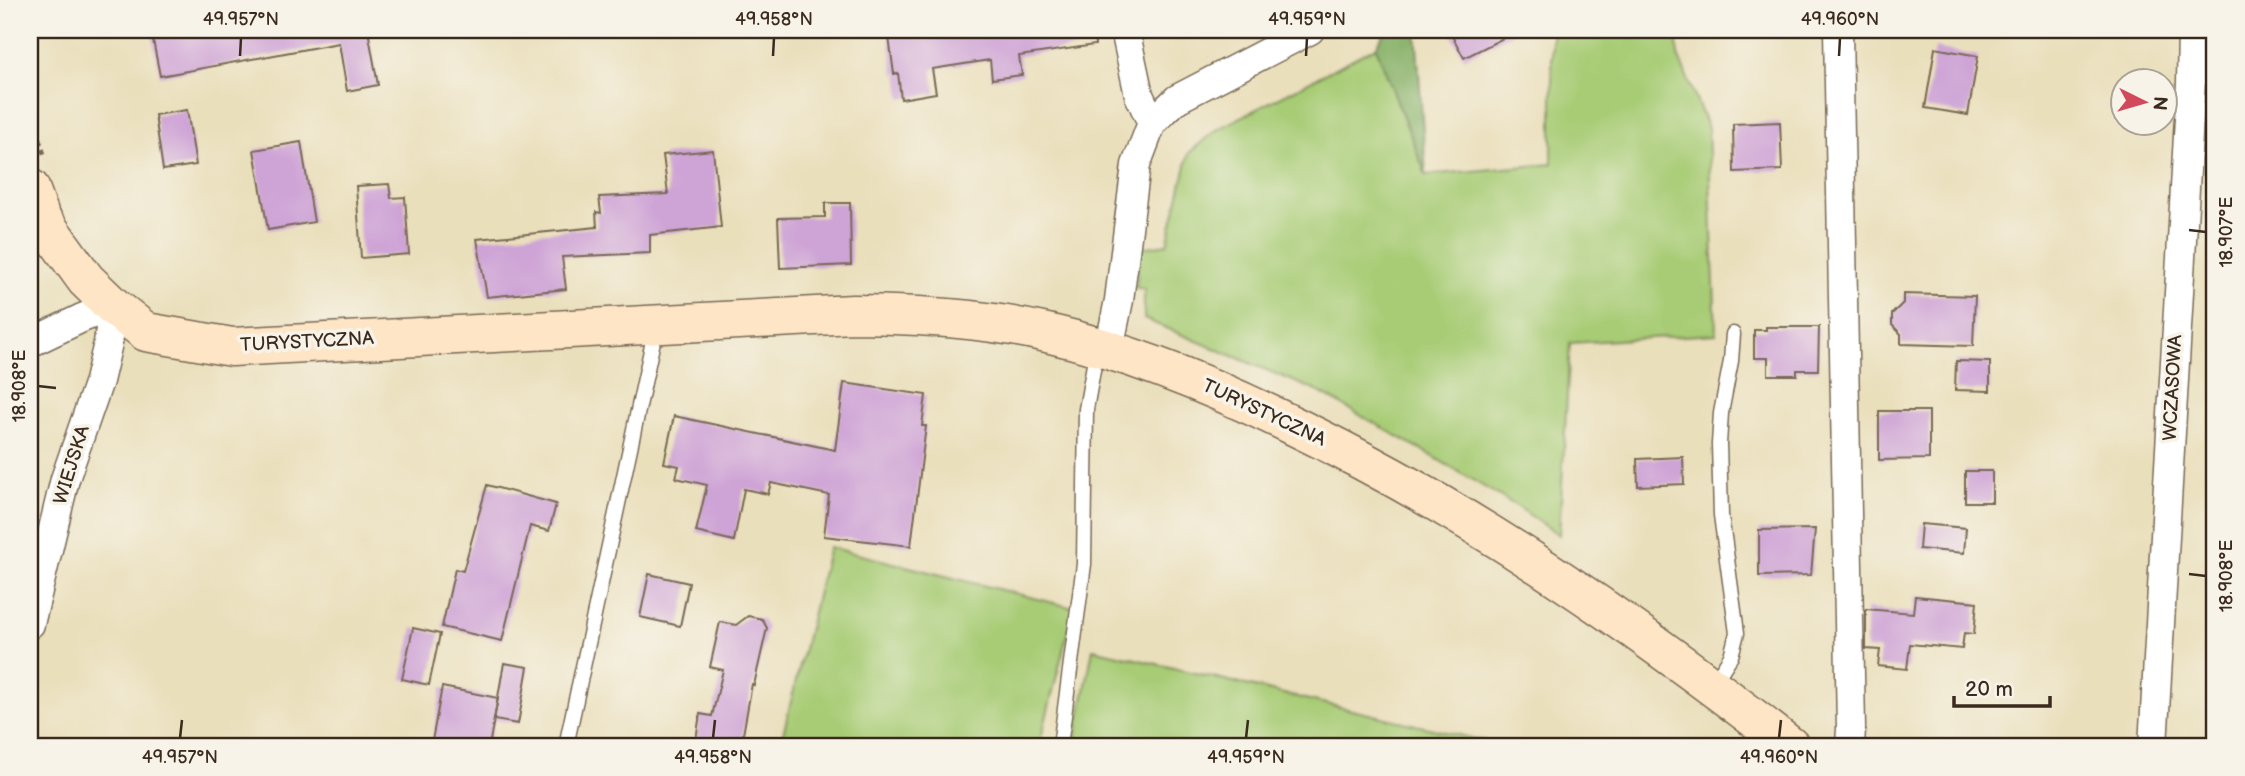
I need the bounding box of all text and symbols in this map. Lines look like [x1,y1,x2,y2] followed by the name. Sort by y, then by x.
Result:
[203,9,279,30] text: 49.957°N
[735,9,813,30] text: 49.958°N
[1268,9,1346,30] text: 49.959°N
[1801,9,1879,30] text: 49.960°N
[2108,66,2178,136] north arrow
[2147,95,2172,111] text: N
[2216,196,2237,267] text: 18.907°E
[240,327,375,357] street label: TURYSTYCZNA
[2159,334,2187,442] street label: WCZASOWA
[9,350,30,422] text: 18.908°E
[1199,374,1330,452] street label: TURYSTYCZNA
[49,422,95,507] street label: WIEJSKA
[2216,540,2237,612] text: 18.908°E
[1954,664,2051,708] scale bar
[1965,677,2013,702] text: 20 m
[142,747,218,768] text: 49.957°N
[674,747,752,768] text: 49.958°N
[1207,747,1285,768] text: 49.959°N
[1740,747,1818,768] text: 49.960°N

